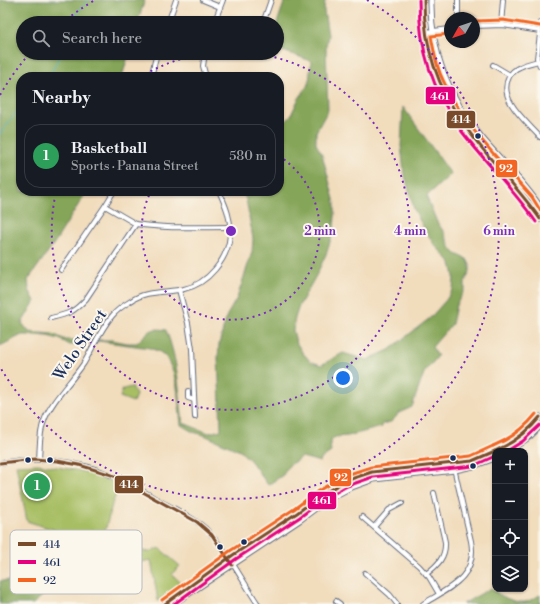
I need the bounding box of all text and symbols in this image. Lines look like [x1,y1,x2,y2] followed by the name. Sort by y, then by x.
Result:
[444,12,480,48] north arrow
[16,16,284,60] search box
[30,27,52,49] icon: search
[62,29,142,48] text: Search here
[425,86,456,105] line badge: 461
[32,87,91,109] text: Nearby
[430,90,450,104] text: 461
[446,110,476,129] line badge: 414
[451,113,471,127] text: 414
[473,131,483,141] unlabelled marker
[71,139,147,158] text: Basketball
[43,148,49,164] text: 1
[229,148,267,164] text: 580 m
[71,158,199,174] text: Sports · Panana Street
[495,159,518,178] line badge: 92
[499,162,513,176] text: 92
[224,224,238,238] centre of rings
[304,224,336,239] text: 2 min
[394,224,427,239] text: 4 min
[483,224,515,239] text: 6 min
[48,305,111,385] street label: Welo Street
[333,368,353,388] your location
[492,448,528,592] map controls
[492,448,528,484] button: +
[448,453,458,463] unlabelled marker
[23,455,33,465] unlabelled marker
[45,455,55,465] unlabelled marker
[468,461,478,471] unlabelled marker
[329,468,352,487] line badge: 92
[24,471,50,501] pin: 1
[334,471,348,485] text: 92
[114,475,144,494] line badge: 414
[119,478,139,492] text: 414
[492,484,528,520] button: −
[307,491,337,510] line badge: 461
[312,494,332,508] text: 461
[492,520,528,556] button: locate
[10,530,142,594] legend
[239,537,249,547] unlabelled marker
[43,538,61,552] text: 414
[215,542,225,552] unlabelled marker
[43,556,61,570] text: 461
[492,556,528,592] button: layers
[43,574,56,588] text: 92

